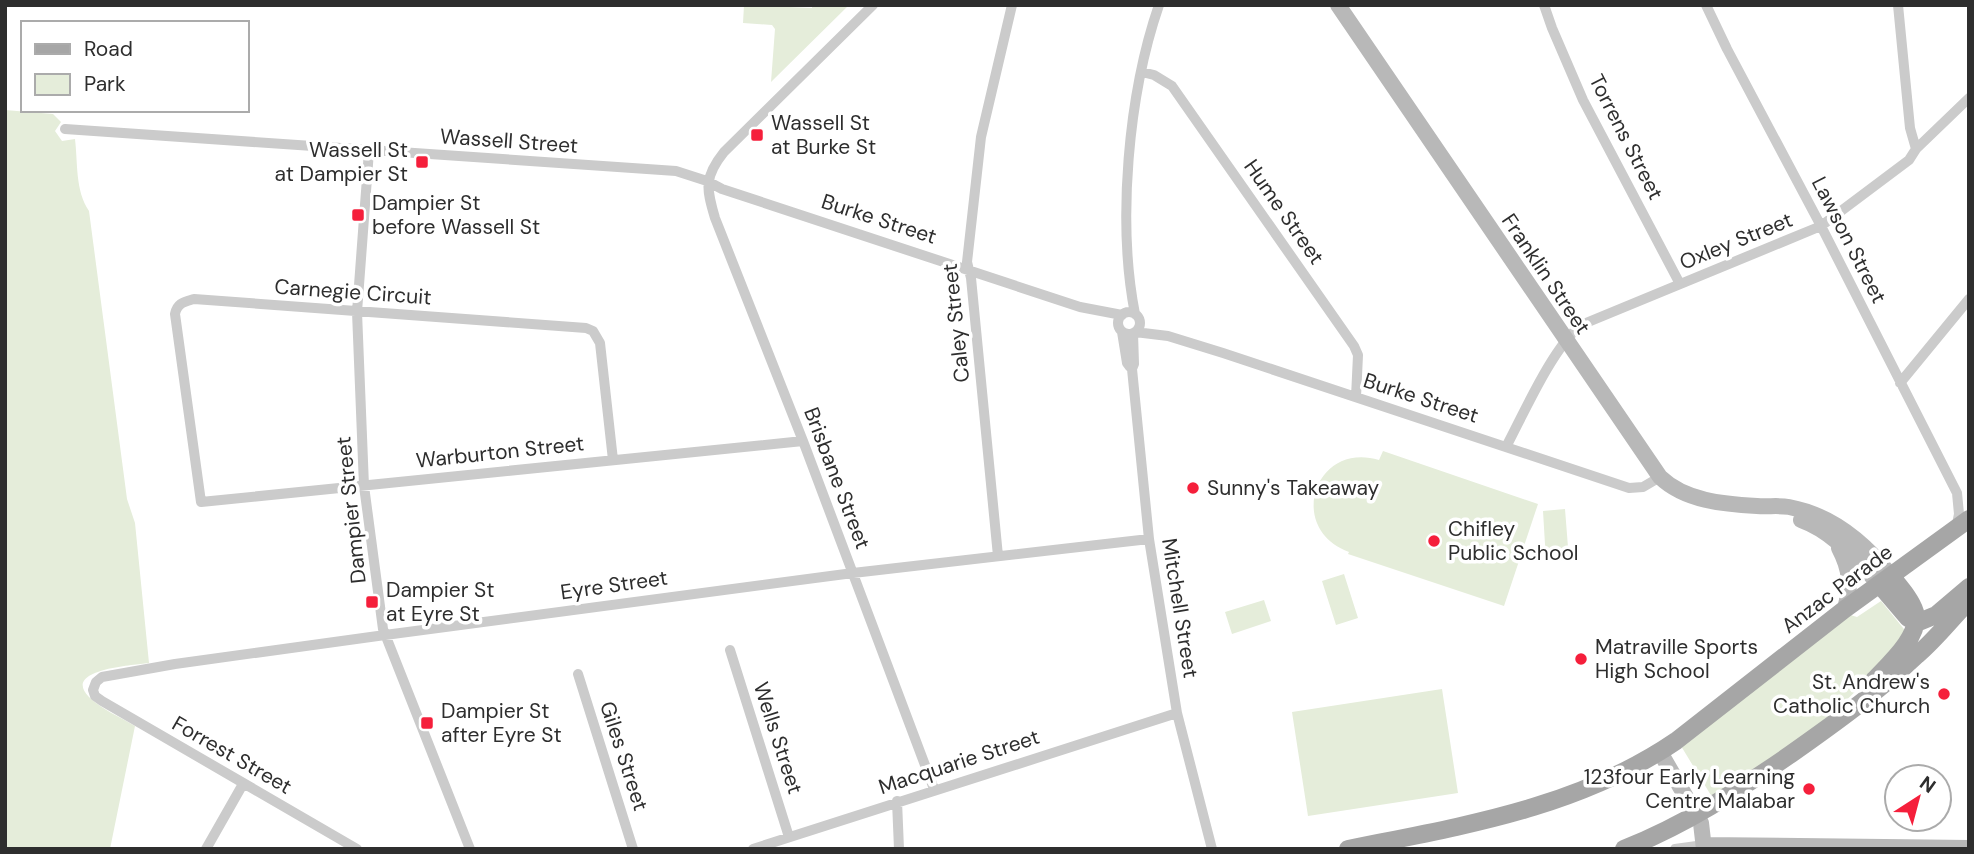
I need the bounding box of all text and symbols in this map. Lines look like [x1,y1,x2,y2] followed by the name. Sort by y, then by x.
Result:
[21,21,248,112] legend
[84,35,133,63] text: Road
[84,70,126,98] text: Park
[1582,70,1670,204] street label: Torrens Street
[771,109,876,161] place label: Wassell St at Burke St
[439,122,579,160] street label: Wassell Street
[749,127,765,143] marker: Wassell St at Burke St
[275,136,408,188] place label: Wassell St at Dampier St
[414,154,430,170] marker: Wassell St at Dampier St
[1238,154,1330,270] street label: Hume Street
[1805,172,1893,308] street label: Lawson Street
[818,187,940,251] street label: Burke Street
[372,189,540,241] place label: Dampier St before Wassell St
[1675,206,1797,276] street label: Oxley Street
[350,207,366,223] marker: Dampier St before Wassell St
[1495,208,1597,340] street label: Franklin Street
[936,262,976,384] street label: Caley Street
[274,273,432,311] street label: Carnegie Circuit
[1360,366,1482,430] street label: Burke Street
[797,403,877,553] street label: Brisbane Street
[414,429,586,475] street label: Warburton Street
[329,435,373,585] street label: Dampier Street
[1207,474,1380,502] place label: Sunny's Takeaway
[1185,480,1201,496] marker: Sunny's Takeaway
[1448,515,1579,567] place label: Chifley Public School
[1426,533,1442,549] marker: Chifley Public School
[1155,536,1205,680] street label: Mitchell Street
[1776,538,1898,640] street label: Anzac Parade
[559,564,669,606] street label: Eyre Street
[386,576,494,628] place label: Dampier St at Eyre St
[364,594,380,610] marker: Dampier St at Eyre St
[1595,633,1758,685] place label: Matraville Sports High School
[1573,651,1589,667] marker: Matraville Sports High School
[1773,668,1930,720] place label: St. Andrew's Catholic Church
[747,678,809,798] street label: Wells Street
[1936,686,1952,702] marker: St. Andrew's Catholic Church
[441,697,562,749] place label: Dampier St after Eyre St
[593,698,655,814] street label: Giles Street
[167,709,297,801] street label: Forrest Street
[419,715,435,731] marker: Dampier St after Eyre St
[875,723,1043,801] street label: Macquarie Street
[1584,763,1795,815] place label: 123four Early Learning Centre Malabar
[1883,763,1953,833] north arrow
[1915,770,1941,799] text: N
[1801,781,1817,797] marker: 123four Early Learning Centre Malabar

